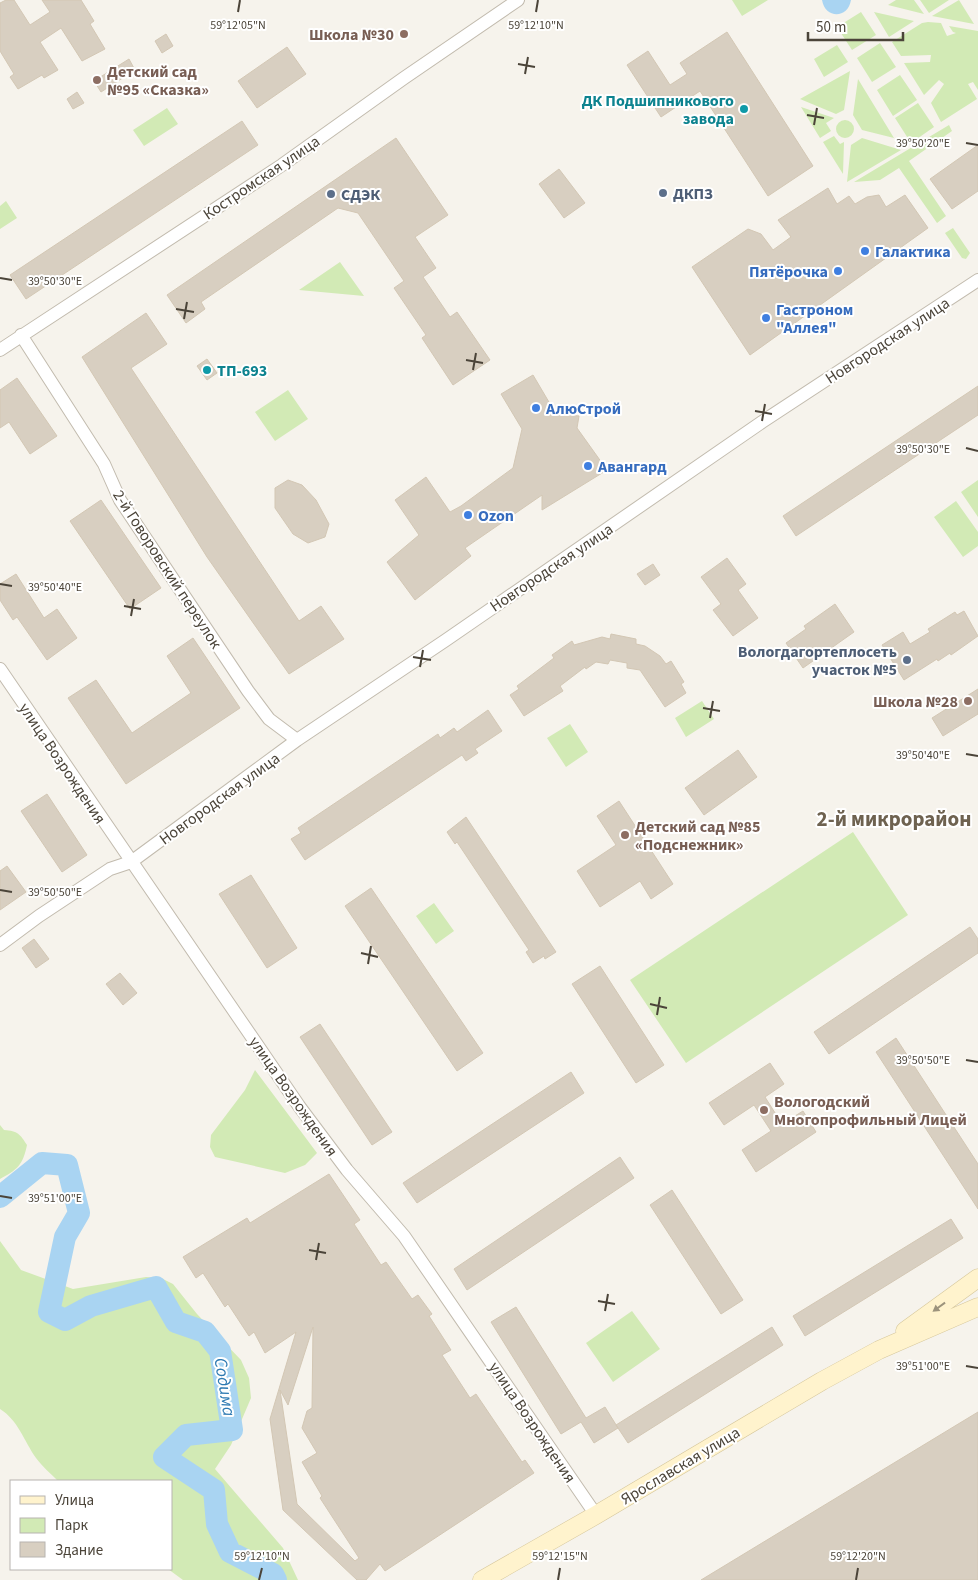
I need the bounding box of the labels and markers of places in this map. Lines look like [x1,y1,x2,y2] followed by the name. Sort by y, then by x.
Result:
[309,24,394,46] place label: Школа №30
[398,28,410,40] marker: Школа №30
[107,61,209,101] place label: Детский сад №95 «Сказка»
[91,74,103,86] marker: Детский сад №95 «Сказка»
[582,90,734,130] place label: ДК Подшипникового завода
[738,103,750,115] marker: ДК Подшипникового завода
[673,183,713,205] place label: ДКПЗ
[341,184,380,206] place label: СДЭК
[657,187,669,199] marker: ДКПЗ
[325,188,337,200] marker: СДЭК
[875,241,951,263] place label: Галактика
[859,245,871,257] marker: Галактика
[749,261,828,283] place label: Пятёрочка
[832,265,844,277] marker: Пятёрочка
[776,299,853,339] place label: Гастроном "Аллея"
[760,312,772,324] marker: Гастроном "Аллея"
[217,360,267,382] place label: ТП-693
[201,364,213,376] marker: ТП-693
[545,398,621,420] place label: АлюСтрой
[530,402,542,414] marker: АлюСтрой
[597,456,667,478] place label: Авангард
[582,460,594,472] marker: Авангард
[478,505,514,527] place label: Ozon
[462,509,474,521] marker: Ozon
[738,641,897,681] place label: Вологдагортеплосеть участок №5
[901,654,913,666] marker: Вологдагортеплосеть участок №5
[873,691,958,713] place label: Школа №28
[962,695,974,707] marker: Школа №28
[635,816,760,856] place label: Детский сад №85 «Подснежник»
[619,829,631,841] marker: Детский сад №85 «Подснежник»
[774,1091,967,1131] place label: Вологодский Многопрофильный Лицей
[758,1104,770,1116] marker: Вологодский Многопрофильный Лицей

